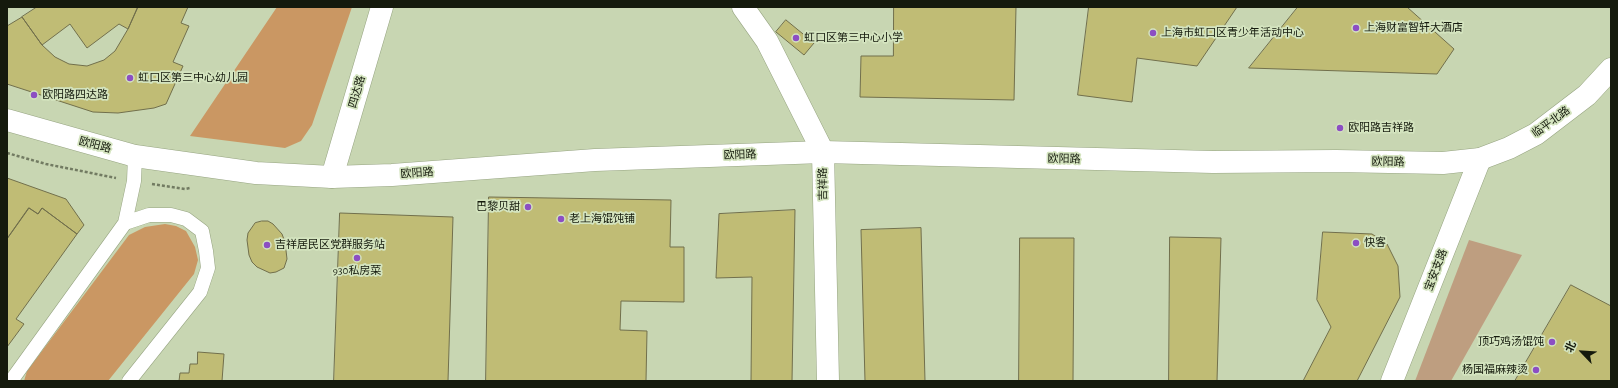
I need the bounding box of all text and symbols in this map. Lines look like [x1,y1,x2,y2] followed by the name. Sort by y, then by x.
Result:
[1364,21,1463,35] place label: 上海财富智轩大酒店
[1351,23,1361,33] marker: 上海财富智轩大酒店
[1161,26,1304,40] place label: 上海市虹口区青少年活动中心
[1148,28,1158,38] marker: 上海市虹口区青少年活动中心
[804,31,903,45] place label: 虹口区第三中心小学
[791,33,801,43] marker: 虹口区第三中心小学
[138,71,248,85] place label: 虹口区第三中心幼儿园
[125,73,135,83] marker: 虹口区第三中心幼儿园
[346,74,368,110] street label: 四达路
[42,88,108,102] place label: 欧阳路四达路
[29,90,39,100] marker: 欧阳路四达路
[1529,104,1573,140] street label: 临平北路
[1348,121,1414,135] place label: 欧阳路吉祥路
[1335,123,1345,133] marker: 欧阳路吉祥路
[77,134,113,156] street label: 欧阳路
[723,148,757,162] street label: 欧阳路
[1047,152,1081,166] street label: 欧阳路
[1371,155,1405,169] street label: 欧阳路
[400,165,434,181] street label: 欧阳路
[816,167,830,201] street label: 吉祥路
[476,200,520,214] place label: 巴黎贝甜
[523,202,533,212] marker: 巴黎贝甜
[569,212,635,226] place label: 老上海馄饨铺
[556,214,566,224] marker: 老上海馄饨铺
[1364,236,1386,250] place label: 快客
[275,238,385,252] place label: 吉祥居民区党群服务站
[1351,238,1361,248] marker: 快客
[262,240,272,250] marker: 吉祥居民区党群服务站
[1422,247,1450,293] street label: 宝安支路
[352,253,362,263] marker: 930私房菜
[333,264,381,278] place label: 930私房菜
[1562,332,1602,372] north arrow
[1478,335,1544,349] place label: 顶巧鸡汤馄饨
[1547,337,1557,347] marker: 顶巧鸡汤馄饨
[1563,339,1578,354] text: 北
[1462,363,1528,377] place label: 杨国福麻辣烫
[1531,365,1541,375] marker: 杨国福麻辣烫

